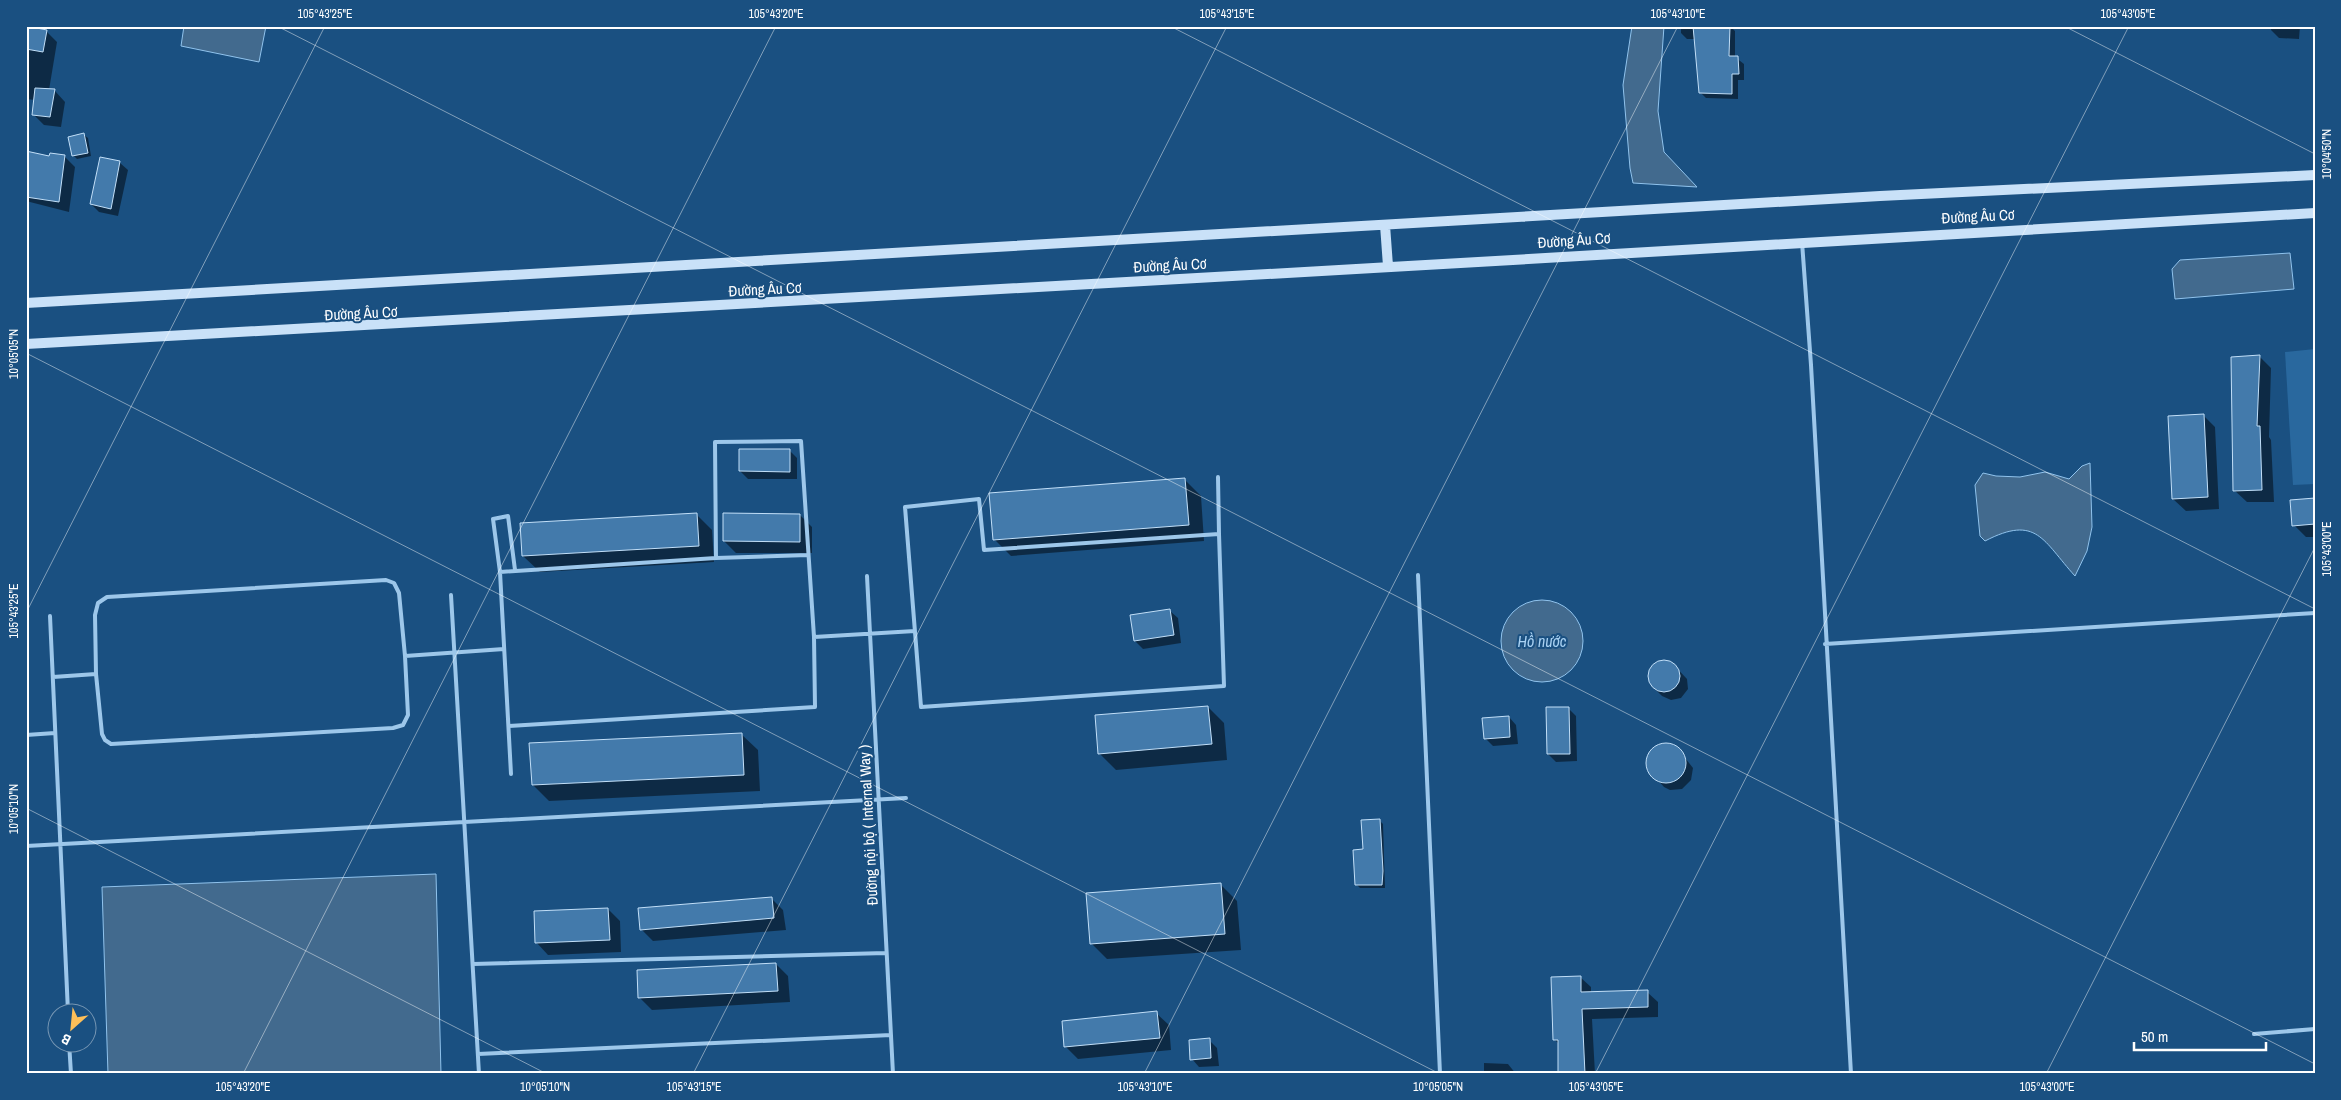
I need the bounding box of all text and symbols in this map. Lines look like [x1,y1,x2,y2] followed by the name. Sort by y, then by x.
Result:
[297,6,353,22] text: 105°43'25"E
[748,6,804,22] text: 105°43'20"E
[1199,6,1255,22] text: 105°43'15"E
[1650,6,1706,22] text: 105°43'10"E
[2100,6,2156,22] text: 105°43'05"E
[2319,129,2335,179] text: 10°04'50"N
[1941,204,2015,228] street label: Đường Âu Cơ
[1537,227,1611,253] street label: Đường Âu Cơ
[1133,253,1207,277] street label: Đường Âu Cơ
[728,277,802,301] street label: Đường Âu Cơ
[324,301,398,325] street label: Đường Âu Cơ
[6,329,22,379] text: 10°05'05"N
[2319,521,2335,577] text: 105°43'00"E
[6,583,22,639] text: 105°43'25"E
[1518,630,1567,652] water label: Hồ nước
[853,744,883,906] street label: Đường nội bộ ( Internal Way )
[6,784,22,834] text: 10°05'10"N
[48,1002,98,1052] north arrow
[2134,1020,2266,1052] scale bar
[2141,1026,2168,1047] text: 50 m
[58,1030,74,1049] text: B
[215,1079,271,1095] text: 105°43'20"E
[520,1079,570,1095] text: 10°05'10"N
[666,1079,722,1095] text: 105°43'15"E
[1117,1079,1173,1095] text: 105°43'10"E
[1413,1079,1463,1095] text: 10°05'05"N
[1568,1079,1624,1095] text: 105°43'05"E
[2019,1079,2075,1095] text: 105°43'00"E

